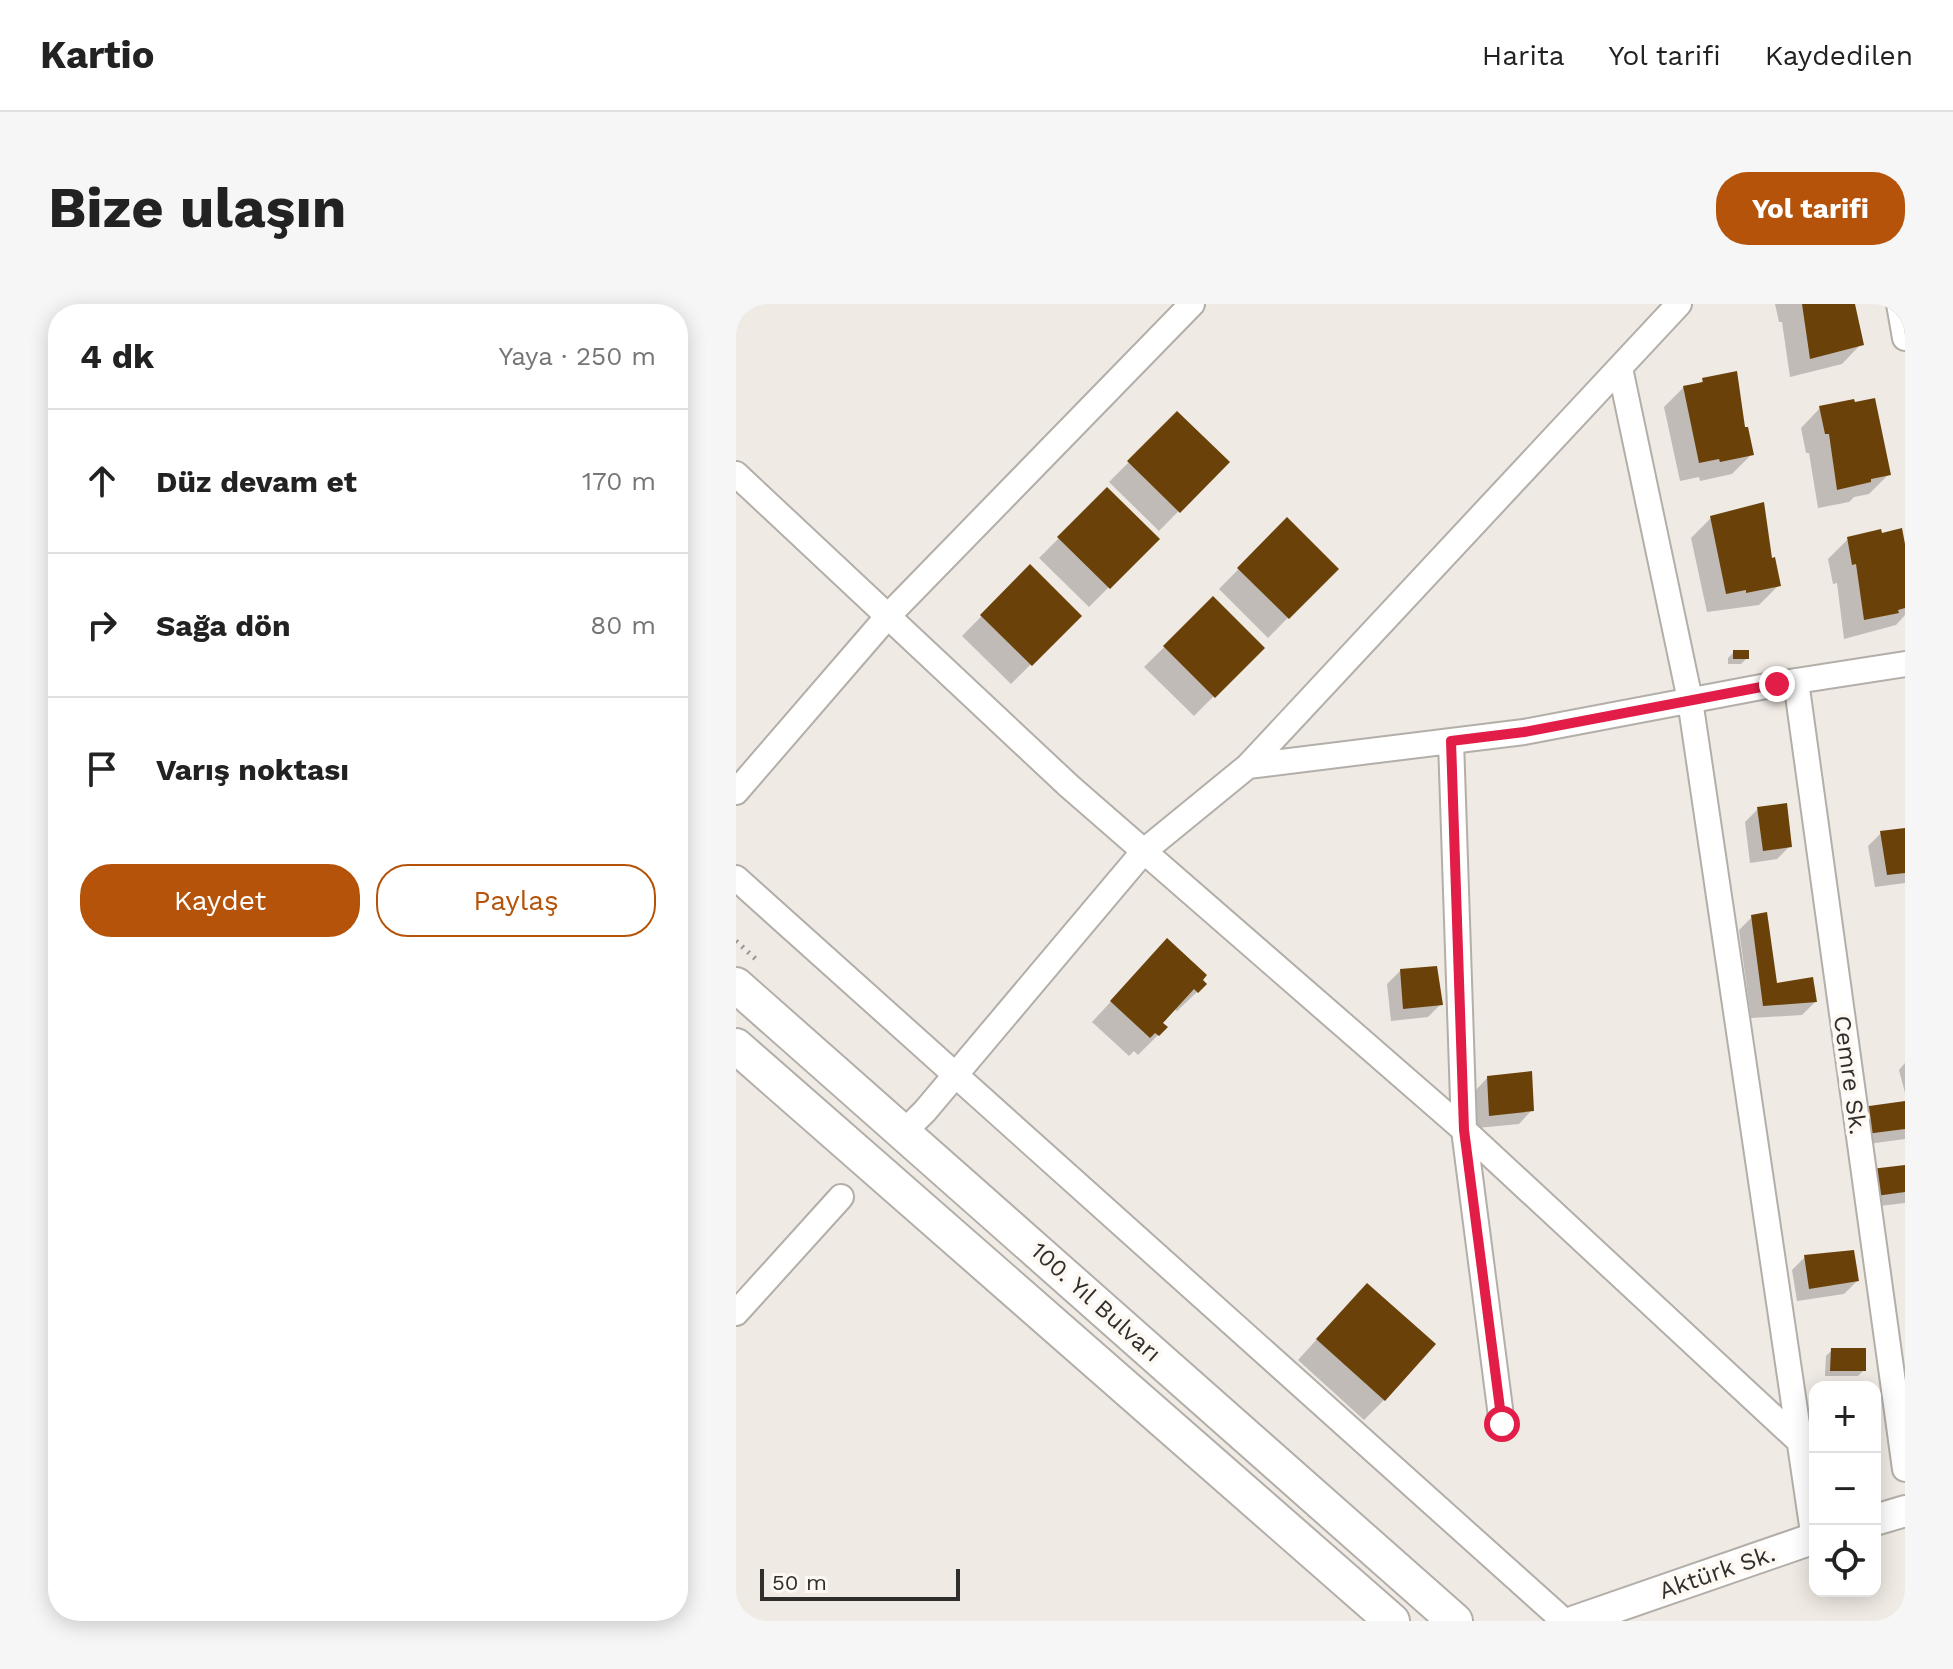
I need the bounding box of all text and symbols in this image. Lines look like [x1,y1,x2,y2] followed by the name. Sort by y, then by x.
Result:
[40,33,154,77] text: Kartio
[1482,39,1564,72] text: Harita
[1608,39,1721,72] text: Yol tarifi
[1765,39,1913,72] text: Kaydedilen
[1716,172,1905,245] button: Yol tarifi
[48,175,347,241] text: Bize ulaşın
[80,336,154,376] text: 4 dk
[499,341,656,371] text: Yaya · 250 m
[80,459,124,503] icon: ahead
[156,464,357,499] text: Düz devam et
[582,466,656,496] text: 170 m
[80,603,124,647] icon: right
[156,608,291,643] text: Sağa dön
[590,610,656,640] text: 80 m
[1759,666,1795,702] route end
[80,747,124,791] icon: arrive
[156,752,349,787] text: Varış noktası
[80,864,360,937] button: Kaydet
[376,864,656,937] button: Paylaş
[1828,1014,1872,1136] street label: Cemre Sk.
[1025,1236,1167,1368] street label: 100. Yıl Bulvarı
[1809,1381,1881,1597] map controls
[1809,1381,1881,1453] button: +
[1484,1406,1520,1442] route start
[1809,1453,1881,1525] button: −
[1809,1525,1881,1597] button: locate
[1655,1539,1779,1605] street label: Aktürk Sk.
[760,1565,960,1601] scale bar
[772,1570,827,1595] text: 50 m

